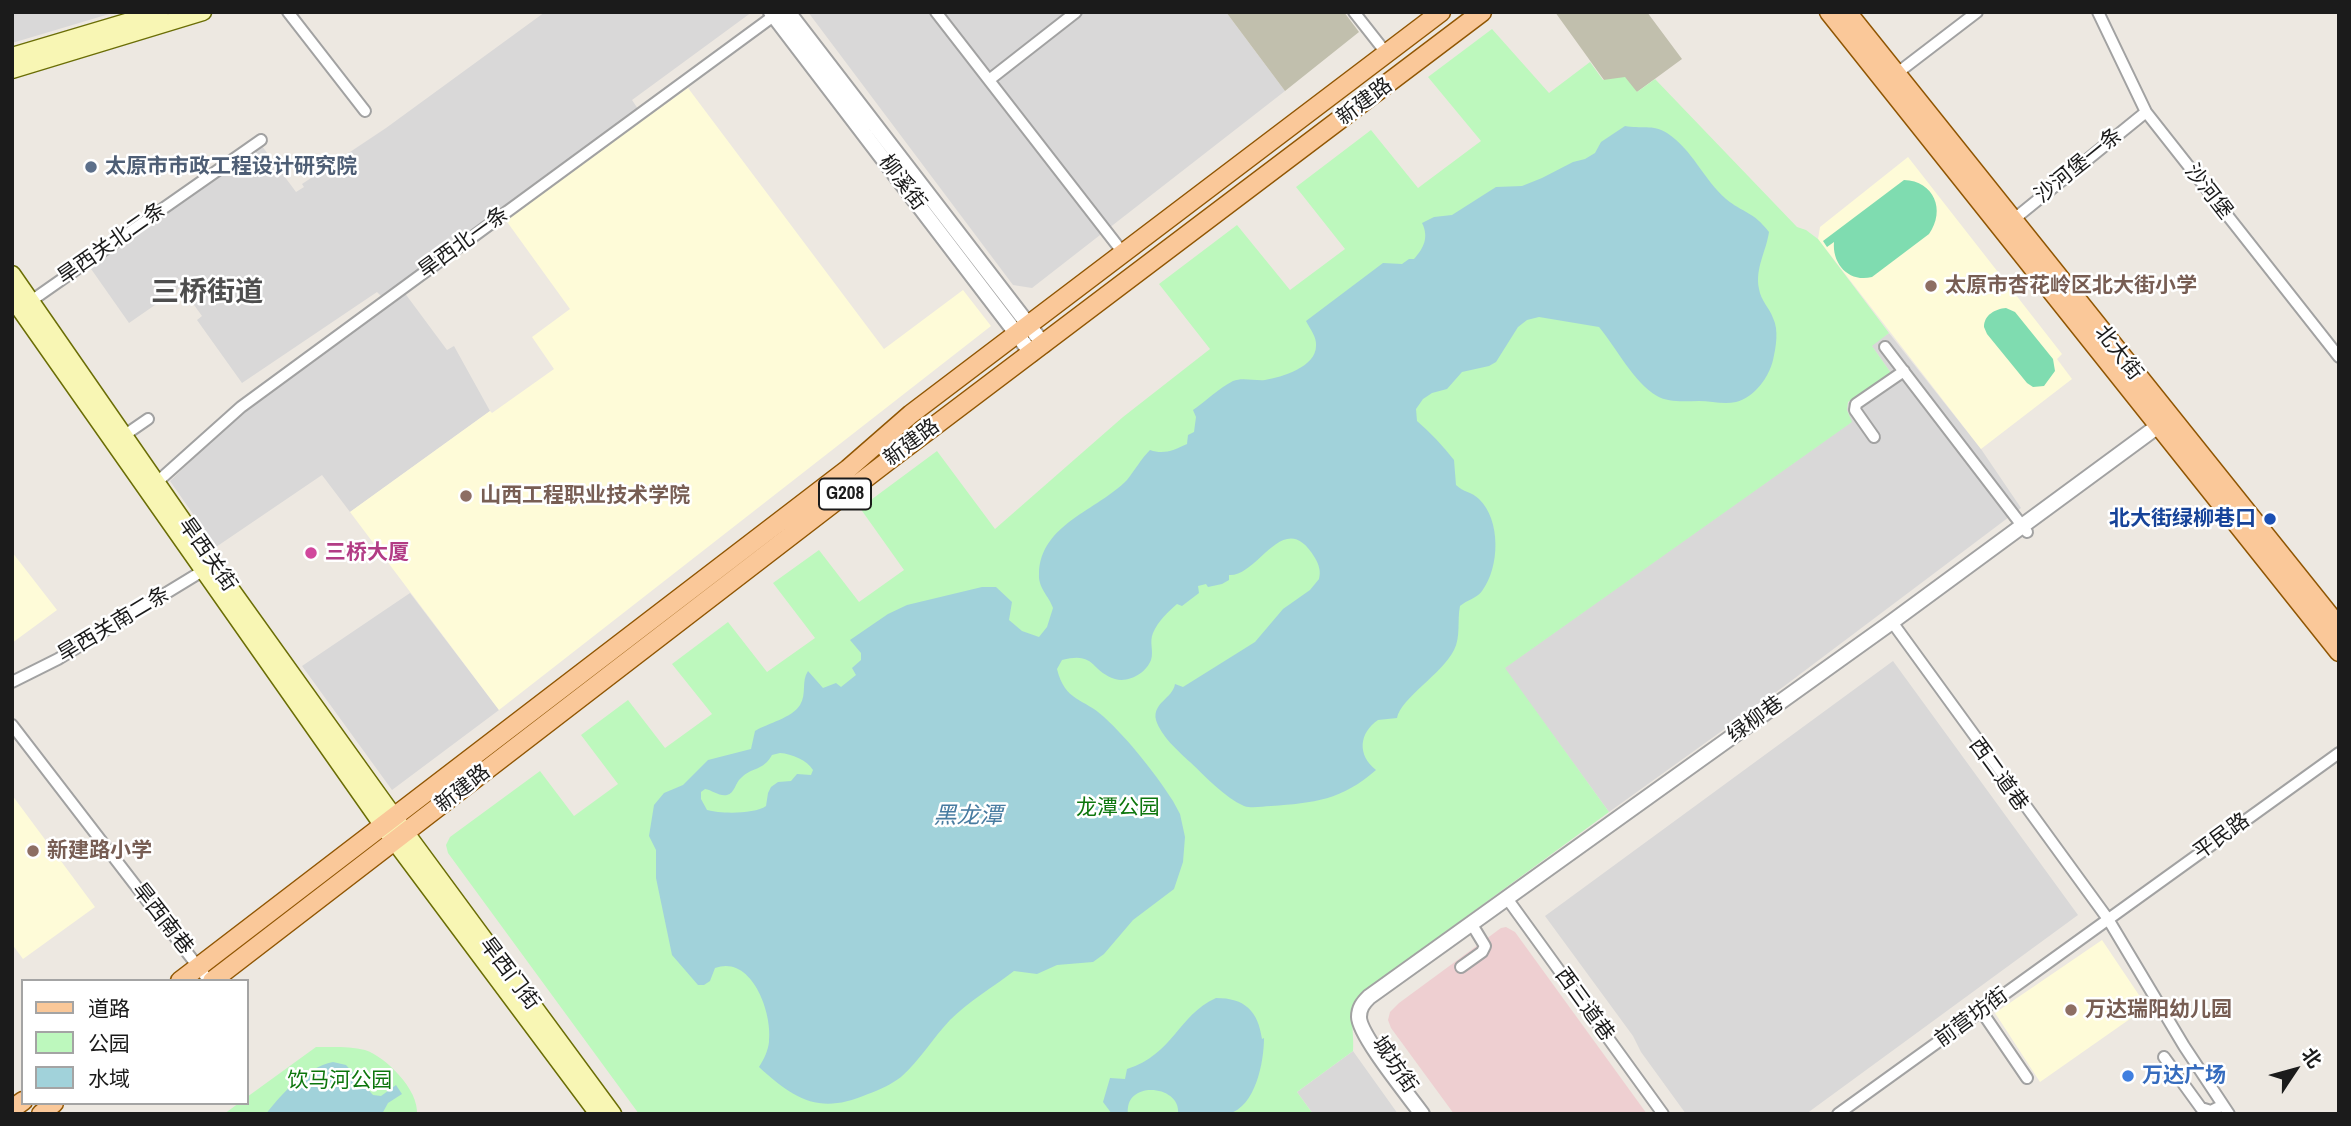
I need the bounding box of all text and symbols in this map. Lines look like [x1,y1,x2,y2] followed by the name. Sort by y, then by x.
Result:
[1332,73,1398,131] street label: 新建路
[2030,123,2128,209] street label: 沙河堡一条
[873,150,931,216] street label: 柳溪街
[105,154,357,180] place label: 太原市市政工程设计研究院
[83,159,99,175] marker: 太原市市政工程设计研究院
[2179,159,2237,225] street label: 沙河堡
[53,198,171,290] street label: 旱西关北二条
[414,202,514,284] street label: 旱西北一条
[1945,273,2197,299] place label: 太原市杏花岭区北大街小学
[151,276,263,310] district label: 三桥街道
[1923,278,1939,294] marker: 太原市杏花岭区北大街小学
[2089,320,2147,386] street label: 北大街
[879,414,945,472] street label: 新建路
[819,478,871,509] road number: G208
[480,483,690,509] place label: 山西工程职业技术学院
[458,488,474,504] marker: 山西工程职业技术学院
[2109,506,2256,532] place label: 北大街绿柳巷口
[2262,511,2278,527] marker: 北大街绿柳巷口
[173,513,241,597] street label: 旱西关街
[325,540,409,566] place label: 三桥大厦
[303,545,319,561] marker: 三桥大厦
[54,582,174,668] street label: 旱西关南二条
[1723,691,1789,749] street label: 绿柳巷
[1963,734,2033,816] street label: 西二道巷
[430,760,496,818] street label: 新建路
[1076,795,1160,821] park label: 龙潭公园
[934,803,1002,831] water label: 黑龙潭
[2189,808,2255,866] street label: 平民路
[47,838,152,864] place label: 新建路小学
[25,843,41,859] marker: 新建路小学
[126,878,198,960] street label: 旱西南巷
[474,933,544,1015] street label: 旱西门街
[1549,964,1619,1046] street label: 西三道巷
[21,979,248,1105] legend
[1931,983,2013,1053] street label: 前营坊街
[88,994,130,1023] text: 道路
[2085,997,2232,1023] place label: 万达瑞阳幼儿园
[2063,1002,2079,1018] marker: 万达瑞阳幼儿园
[88,1029,130,1058] text: 公园
[1366,1032,1422,1098] street label: 城坊街
[2260,1035,2330,1105] north arrow
[2296,1042,2328,1073] text: 北
[2142,1063,2226,1089] place label: 万达广场
[88,1064,130,1093] text: 水域
[288,1068,392,1094] park label: 饮马河公园
[2120,1068,2136,1084] marker: 万达广场

